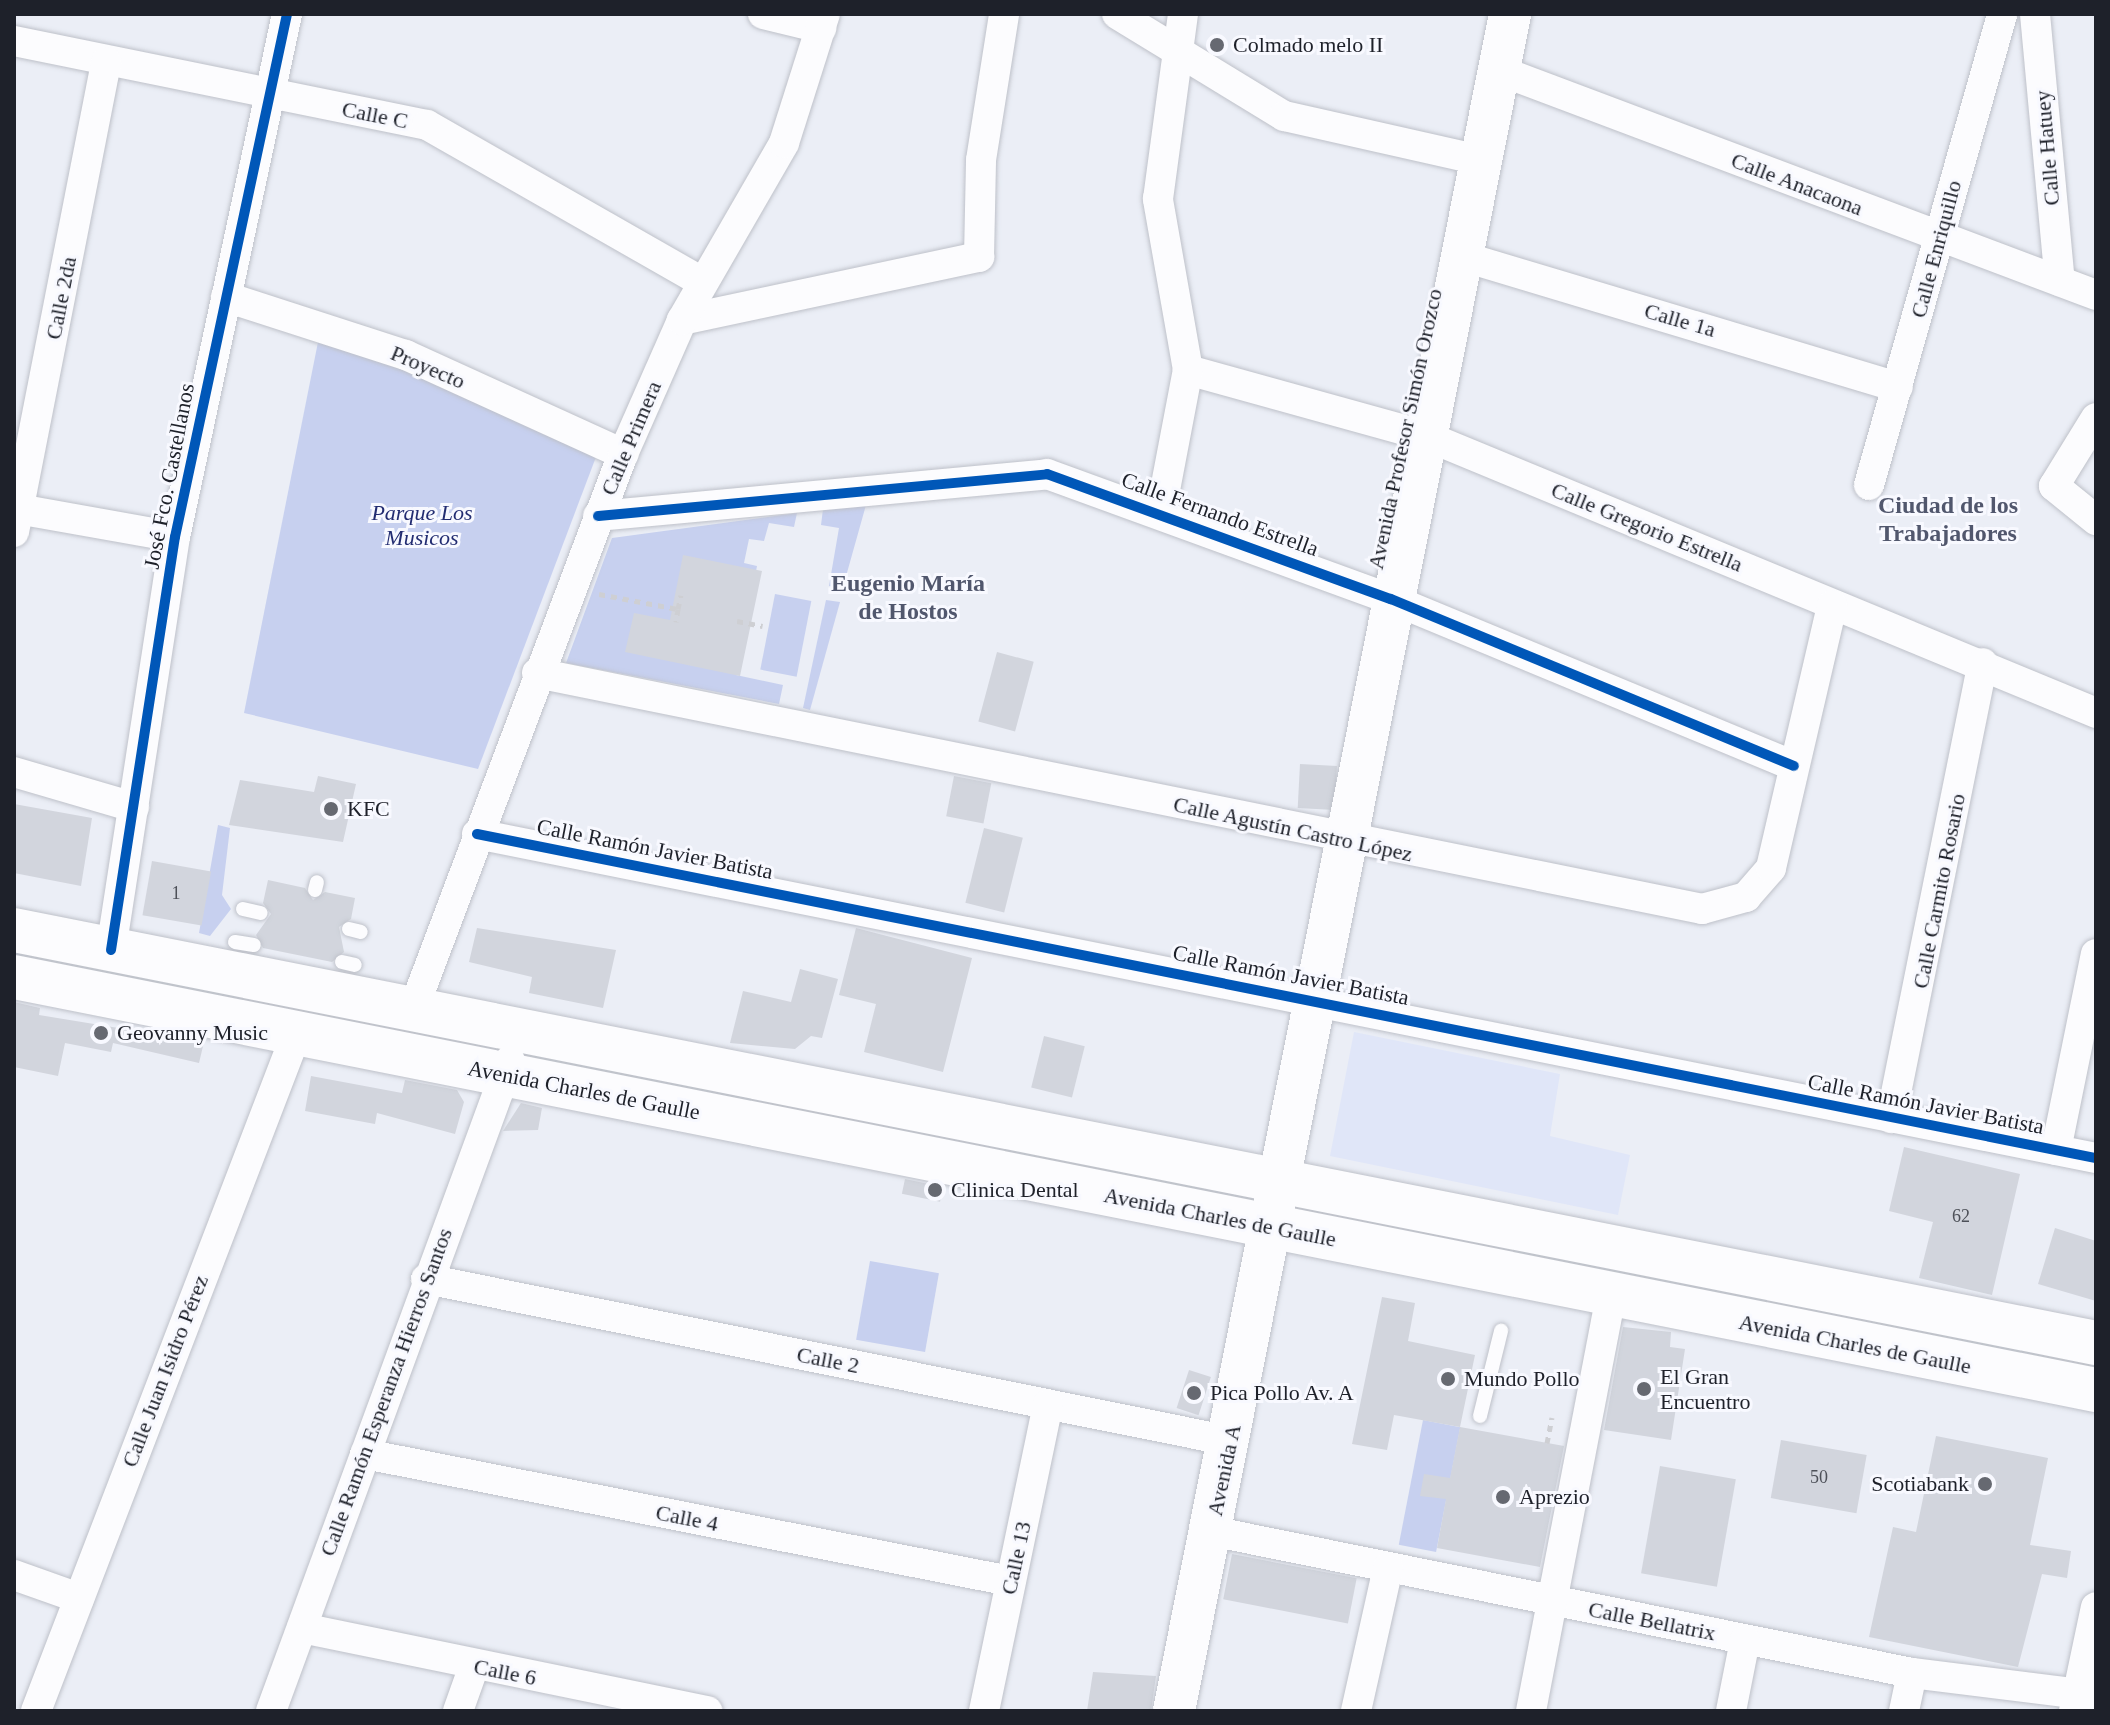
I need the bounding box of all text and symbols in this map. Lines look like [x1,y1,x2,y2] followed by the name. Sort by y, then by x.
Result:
[1233,32,1383,58] place label: Colmado melo II
[1208,36,1226,54] marker: Colmado melo II
[2029,89,2065,207] street label: Calle Hatuey
[340,96,410,134] street label: Calle C
[1727,147,1867,221] street label: Calle Anacaona
[1905,177,1967,321] street label: Calle Enriquillo
[40,254,82,342] street label: Calle 2da
[1362,286,1448,572] street label: Avenida Profesor Simón Orozco
[1641,297,1719,343] street label: Calle 1a
[387,340,469,394] street label: Proyecto
[595,377,667,499] street label: Calle Primera
[138,381,200,571] street label: José Fco. Castellanos
[1118,466,1322,562] street label: Calle Fernando Estrella
[1547,477,1747,577] street label: Calle Gregorio Estrella
[1878,492,2018,548] district label: Ciudad de los Trabajadores
[371,499,473,550] park label: Parque Los Musicos
[831,570,985,626] district label: Eugenio María de Hostos
[1170,791,1416,867] street label: Calle Agustín Castro López
[1907,791,1971,991] street label: Calle Carmito Rosario
[347,796,390,822] place label: KFC
[322,800,340,818] marker: KFC
[535,813,775,885] street label: Calle Ramón Javier Batista
[172,882,180,904] house number: 1
[1171,939,1411,1011] street label: Calle Ramón Javier Batista
[117,1020,268,1046] place label: Geovanny Music
[92,1024,110,1042] marker: Geovanny Music
[466,1055,702,1125] street label: Avenida Charles de Gaulle
[1806,1068,2046,1140] street label: Calle Ramón Javier Batista
[951,1177,1079,1203] place label: Clinica Dental
[926,1181,944,1199] marker: Clinica Dental
[1102,1182,1338,1252] street label: Avenida Charles de Gaulle
[1952,1205,1970,1227] house number: 62
[314,1224,458,1560] street label: Calle Ramón Esperanza Hierros Santos
[116,1271,214,1471] street label: Calle Juan Isidro Pérez
[1737,1309,1973,1379] street label: Avenida Charles de Gaulle
[795,1341,861,1379] street label: Calle 2
[1660,1363,1750,1414] place label: El Gran Encuentro
[1464,1366,1580,1392] place label: Mundo Pollo
[1439,1370,1457,1388] marker: Mundo Pollo
[1210,1380,1356,1406] place label: Pica Pollo Av. A
[1635,1380,1653,1398] marker: El Gran Encuentro
[1185,1384,1203,1402] marker: Pica Pollo Av. A
[1201,1421,1247,1519] street label: Avenida A
[1810,1466,1828,1488] house number: 50
[1871,1471,1969,1497] place label: Scotiabank
[1976,1475,1994,1493] marker: Scotiabank
[1519,1484,1590,1510] place label: Aprezio
[1494,1488,1512,1506] marker: Aprezio
[654,1499,720,1537] street label: Calle 4
[995,1519,1037,1597] street label: Calle 13
[1586,1596,1718,1646] street label: Calle Bellatrix
[472,1653,538,1691] street label: Calle 6

